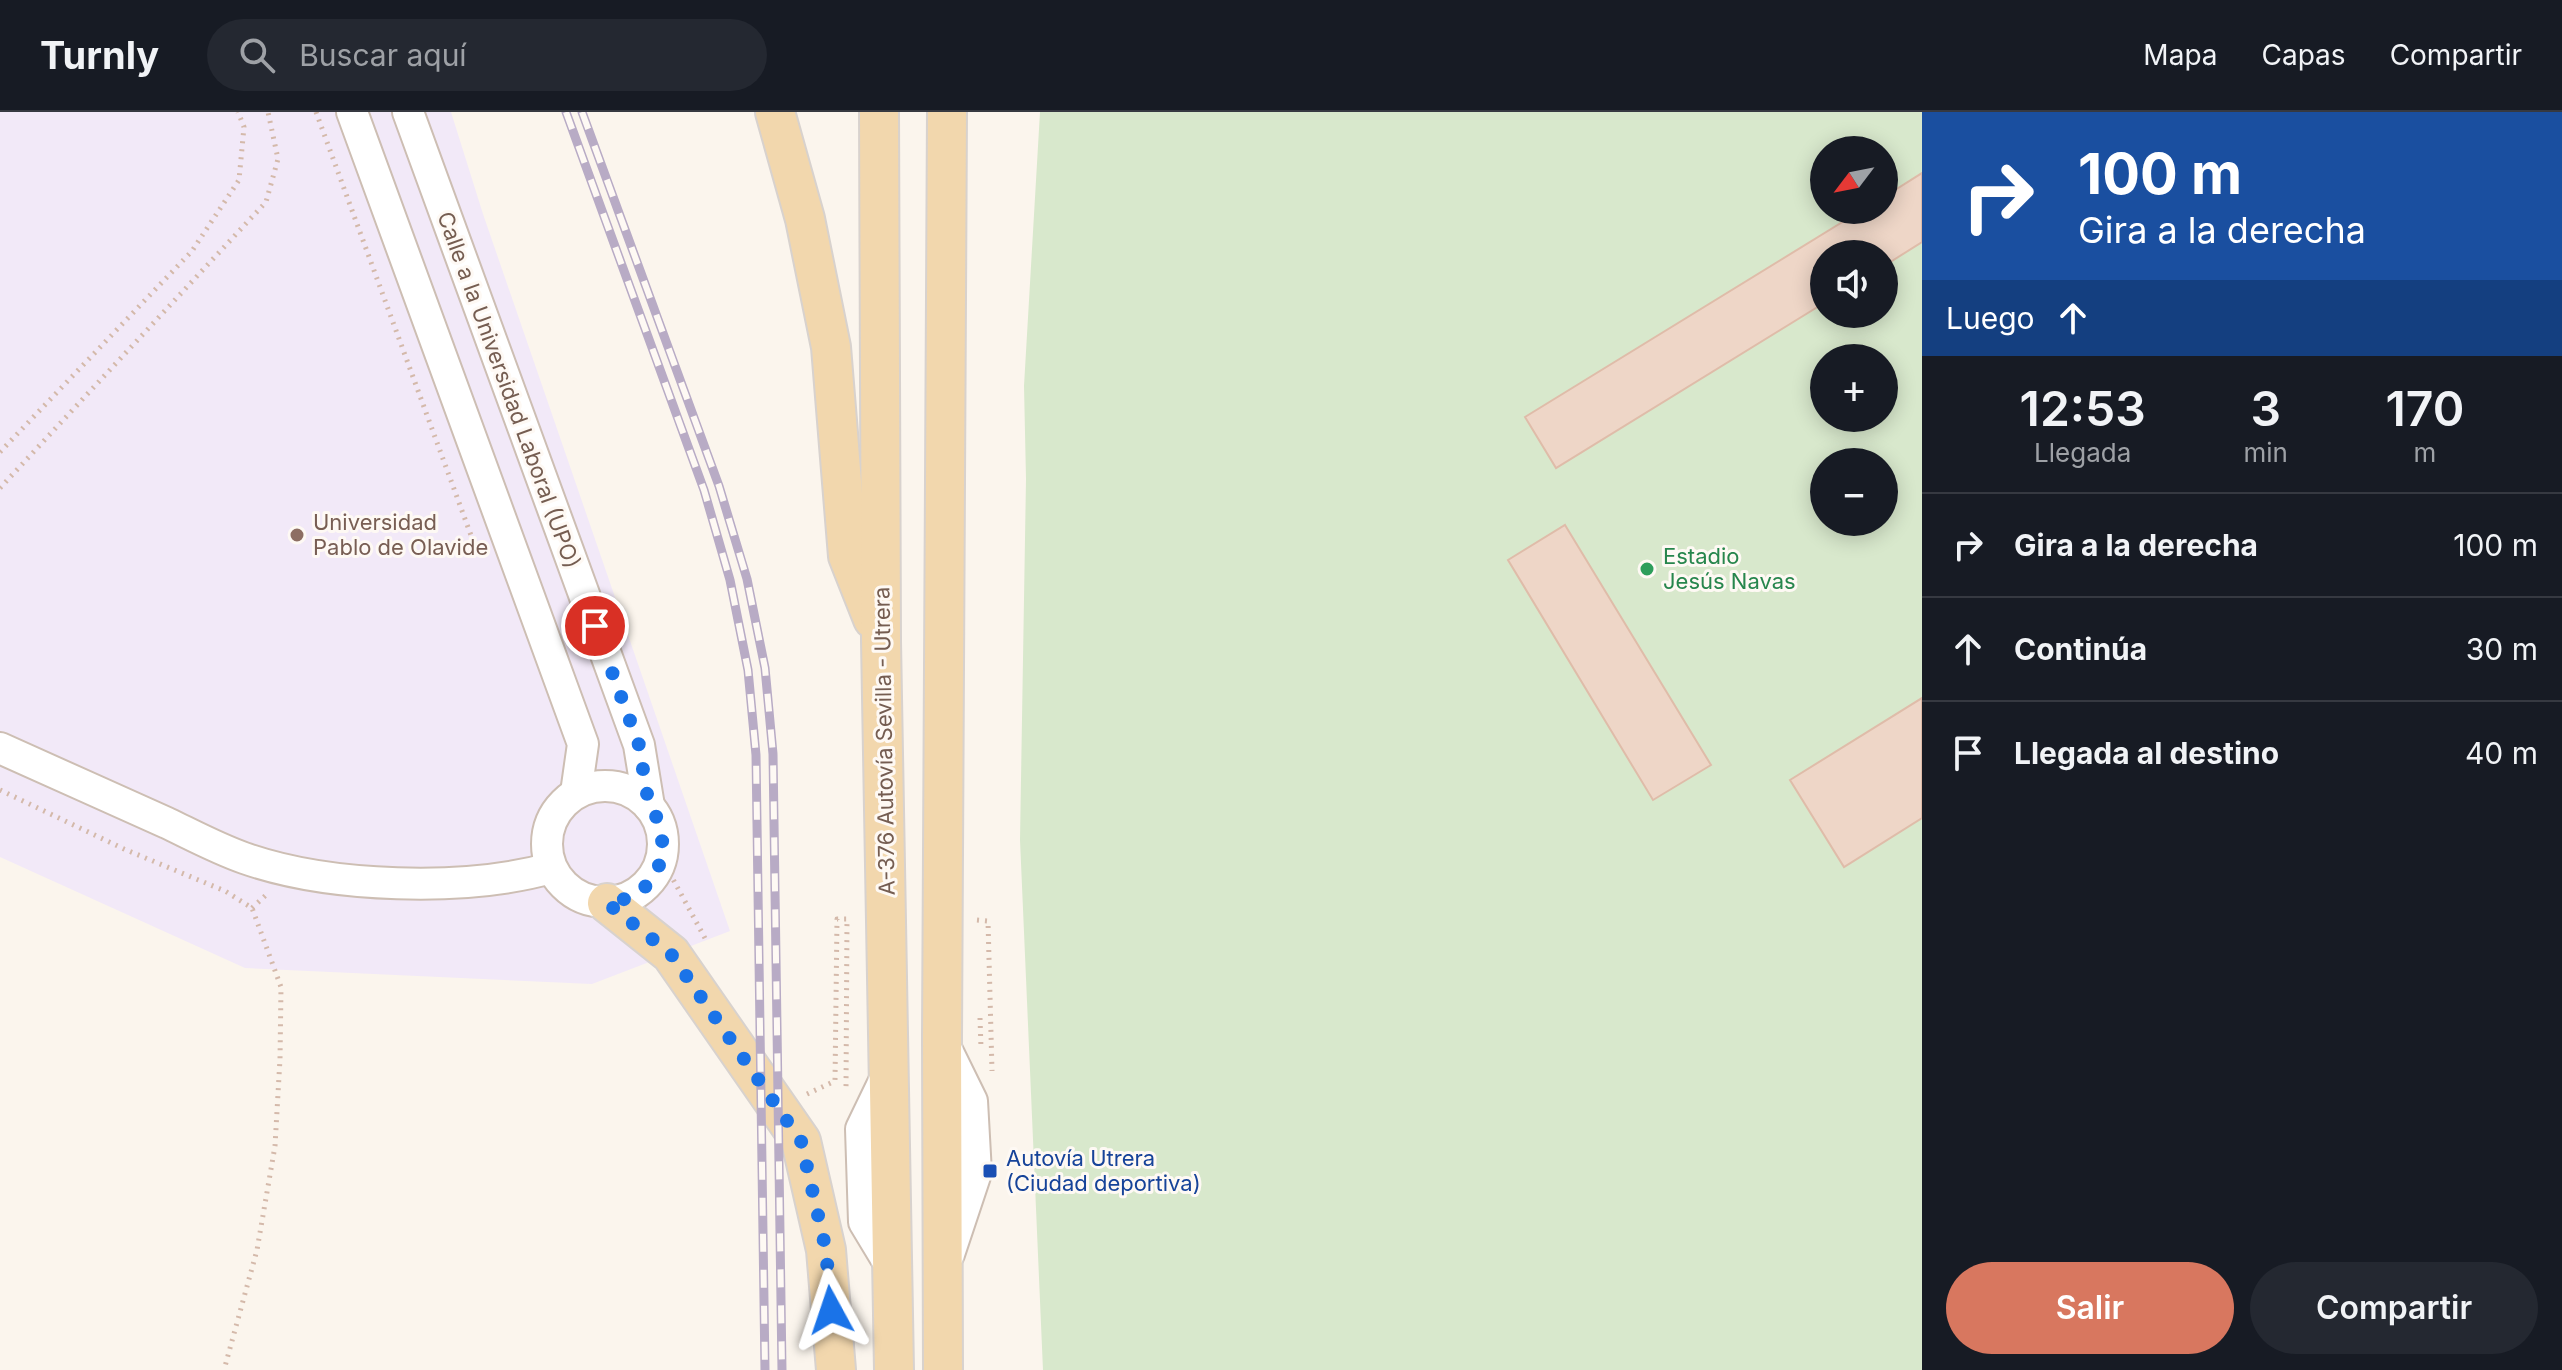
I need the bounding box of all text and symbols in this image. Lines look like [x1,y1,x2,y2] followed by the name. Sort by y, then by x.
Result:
[207,19,767,91] search box
[40,32,159,78] text: Turnly
[235,33,279,77] icon: search
[299,37,467,73] text: Buscar aquí
[2143,38,2218,72] text: Mapa
[2262,38,2346,72] text: Capas
[2390,38,2522,72] text: Compartir
[1810,136,1898,224] north arrow
[1810,136,1898,536] map controls
[2078,140,2242,208] text: 100 m
[1946,144,2050,248] icon: right
[432,208,586,572] street label: Calle a la Universidad Laboral (UPO)
[2078,208,2366,252] text: Gira a la derecha
[1810,240,1898,328] button: sound
[2051,296,2095,340] icon: ahead
[1946,300,2035,336] text: Luego
[1810,344,1898,432] button: +
[2020,379,2146,438] text: 12:53
[2250,379,2281,438] text: 3
[2386,379,2464,438] text: 170
[2034,437,2131,468] text: Llegada
[2243,437,2288,468] text: min
[2414,437,2436,468] text: m
[1810,448,1898,536] button: −
[313,509,488,560] place label: Universidad Pablo de Olavide
[1946,523,1990,567] icon: right
[288,526,306,544] marker: Universidad Pablo de Olavide
[2014,527,2258,563] text: Gira a la derecha
[2453,527,2538,563] text: 100 m
[1663,543,1796,594] place label: Estadio Jesús Navas
[1638,560,1656,578] marker: Estadio Jesús Navas
[868,586,900,896] street label: A-376 Autovía Sevilla - Utrera
[561,592,629,660] pin
[573,604,617,648] icon: arrive
[1946,627,1990,671] icon: ahead
[2014,631,2147,667] text: Continúa
[2466,631,2538,667] text: 30 m
[1946,731,1990,775] icon: arrive
[2014,735,2279,771] text: Llegada al destino
[2465,735,2538,771] text: 40 m
[1006,1145,1201,1196] place label: Autovía Utrera (Ciudad deportiva)
[981,1162,999,1180] marker: Autovía Utrera (Ciudad deportiva)
[1946,1262,2234,1354] button: Salir
[2250,1262,2538,1354] button: Compartir
[789,1268,873,1352] position arrow

